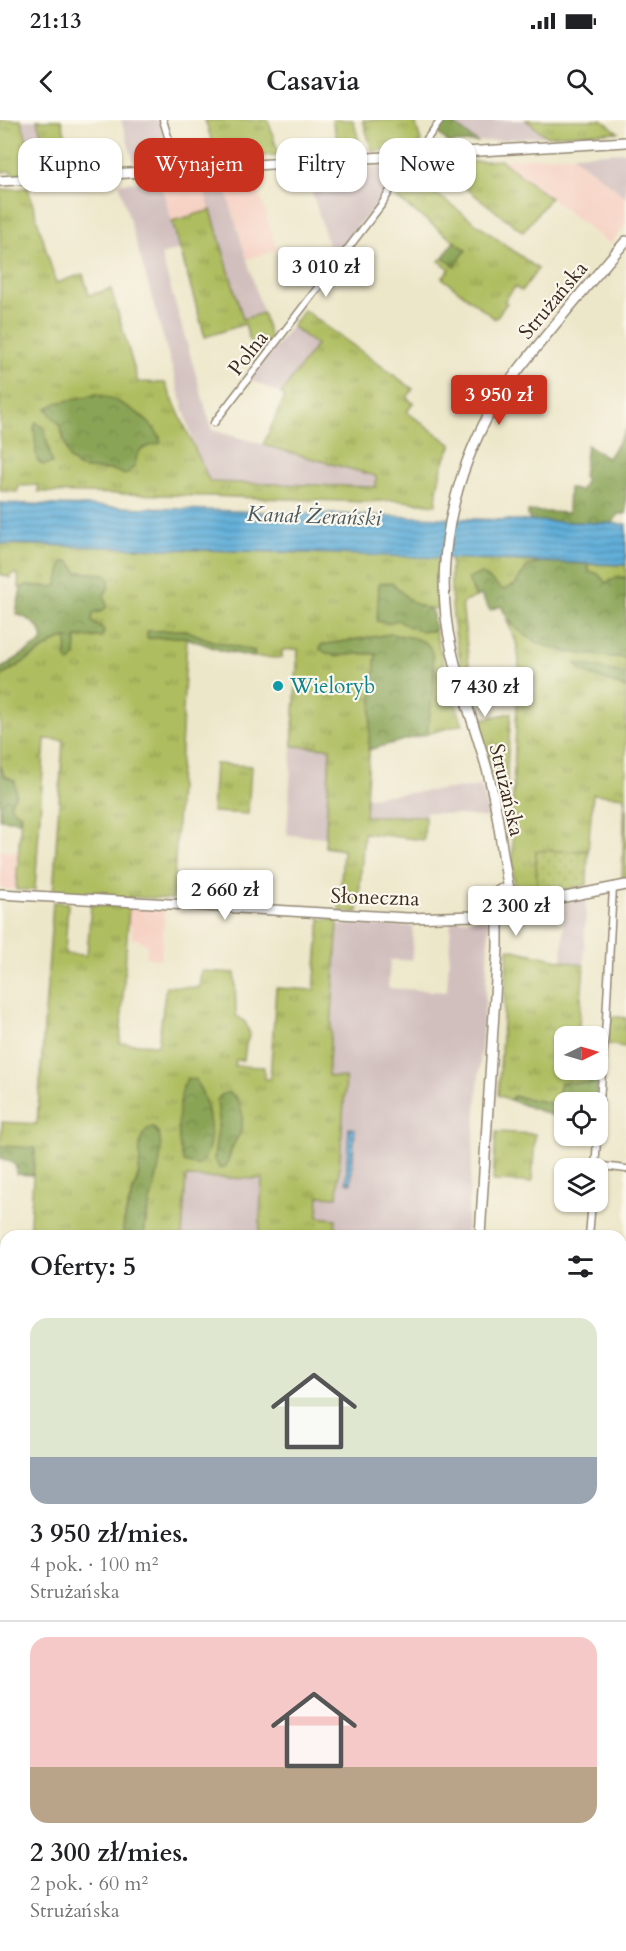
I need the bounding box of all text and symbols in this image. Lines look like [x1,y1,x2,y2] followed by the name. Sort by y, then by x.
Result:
[30,6,81,36] text: 21:13
[266,63,360,100] text: Casavia
[30,65,63,98] icon: back
[563,65,596,98] icon: search
[18,138,122,192] chip: Kupno
[134,138,264,192] chip: Wynajem
[276,138,367,192] chip: Filtry
[379,138,476,192] chip: Nowe
[264,247,388,298] pin: 3 010 zł
[292,253,360,280] text: 3 010 zł
[512,255,595,346] street label: Strużańska
[222,325,275,382] street label: Polna
[437,375,561,426] pin: 3 950 zł
[465,381,533,408] text: 3 950 zł
[246,499,383,533] water label: Kanał Żerański
[423,667,547,718] pin: 7 430 zł
[289,672,375,701] place label: Wieloryb
[451,673,519,700] text: 7 430 zł
[271,679,285,693] marker: Wieloryb
[482,741,531,839] street label: Strużańska
[163,870,287,921] pin: 2 660 zł
[191,876,259,903] text: 2 660 zł
[330,881,420,914] street label: Słoneczna
[454,886,578,937] pin: 2 300 zł
[482,892,550,919] text: 2 300 zł
[554,1026,608,1080] north arrow
[554,1026,608,1212] map controls
[554,1092,608,1146] button: locate
[554,1158,608,1212] button: layers
[30,1249,136,1284] text: Oferty: 5
[564,1250,597,1283] icon: filters
[260,1357,368,1465] icon: home
[30,1516,189,1551] text: 3 950 zł/mies.
[30,1551,158,1578] text: 4 pok. · 100 m²
[30,1578,120,1605] text: Strużańska
[260,1676,368,1784] icon: home
[30,1835,189,1870] text: 2 300 zł/mies.
[30,1870,148,1897] text: 2 pok. · 60 m²
[30,1897,120,1924] text: Strużańska

